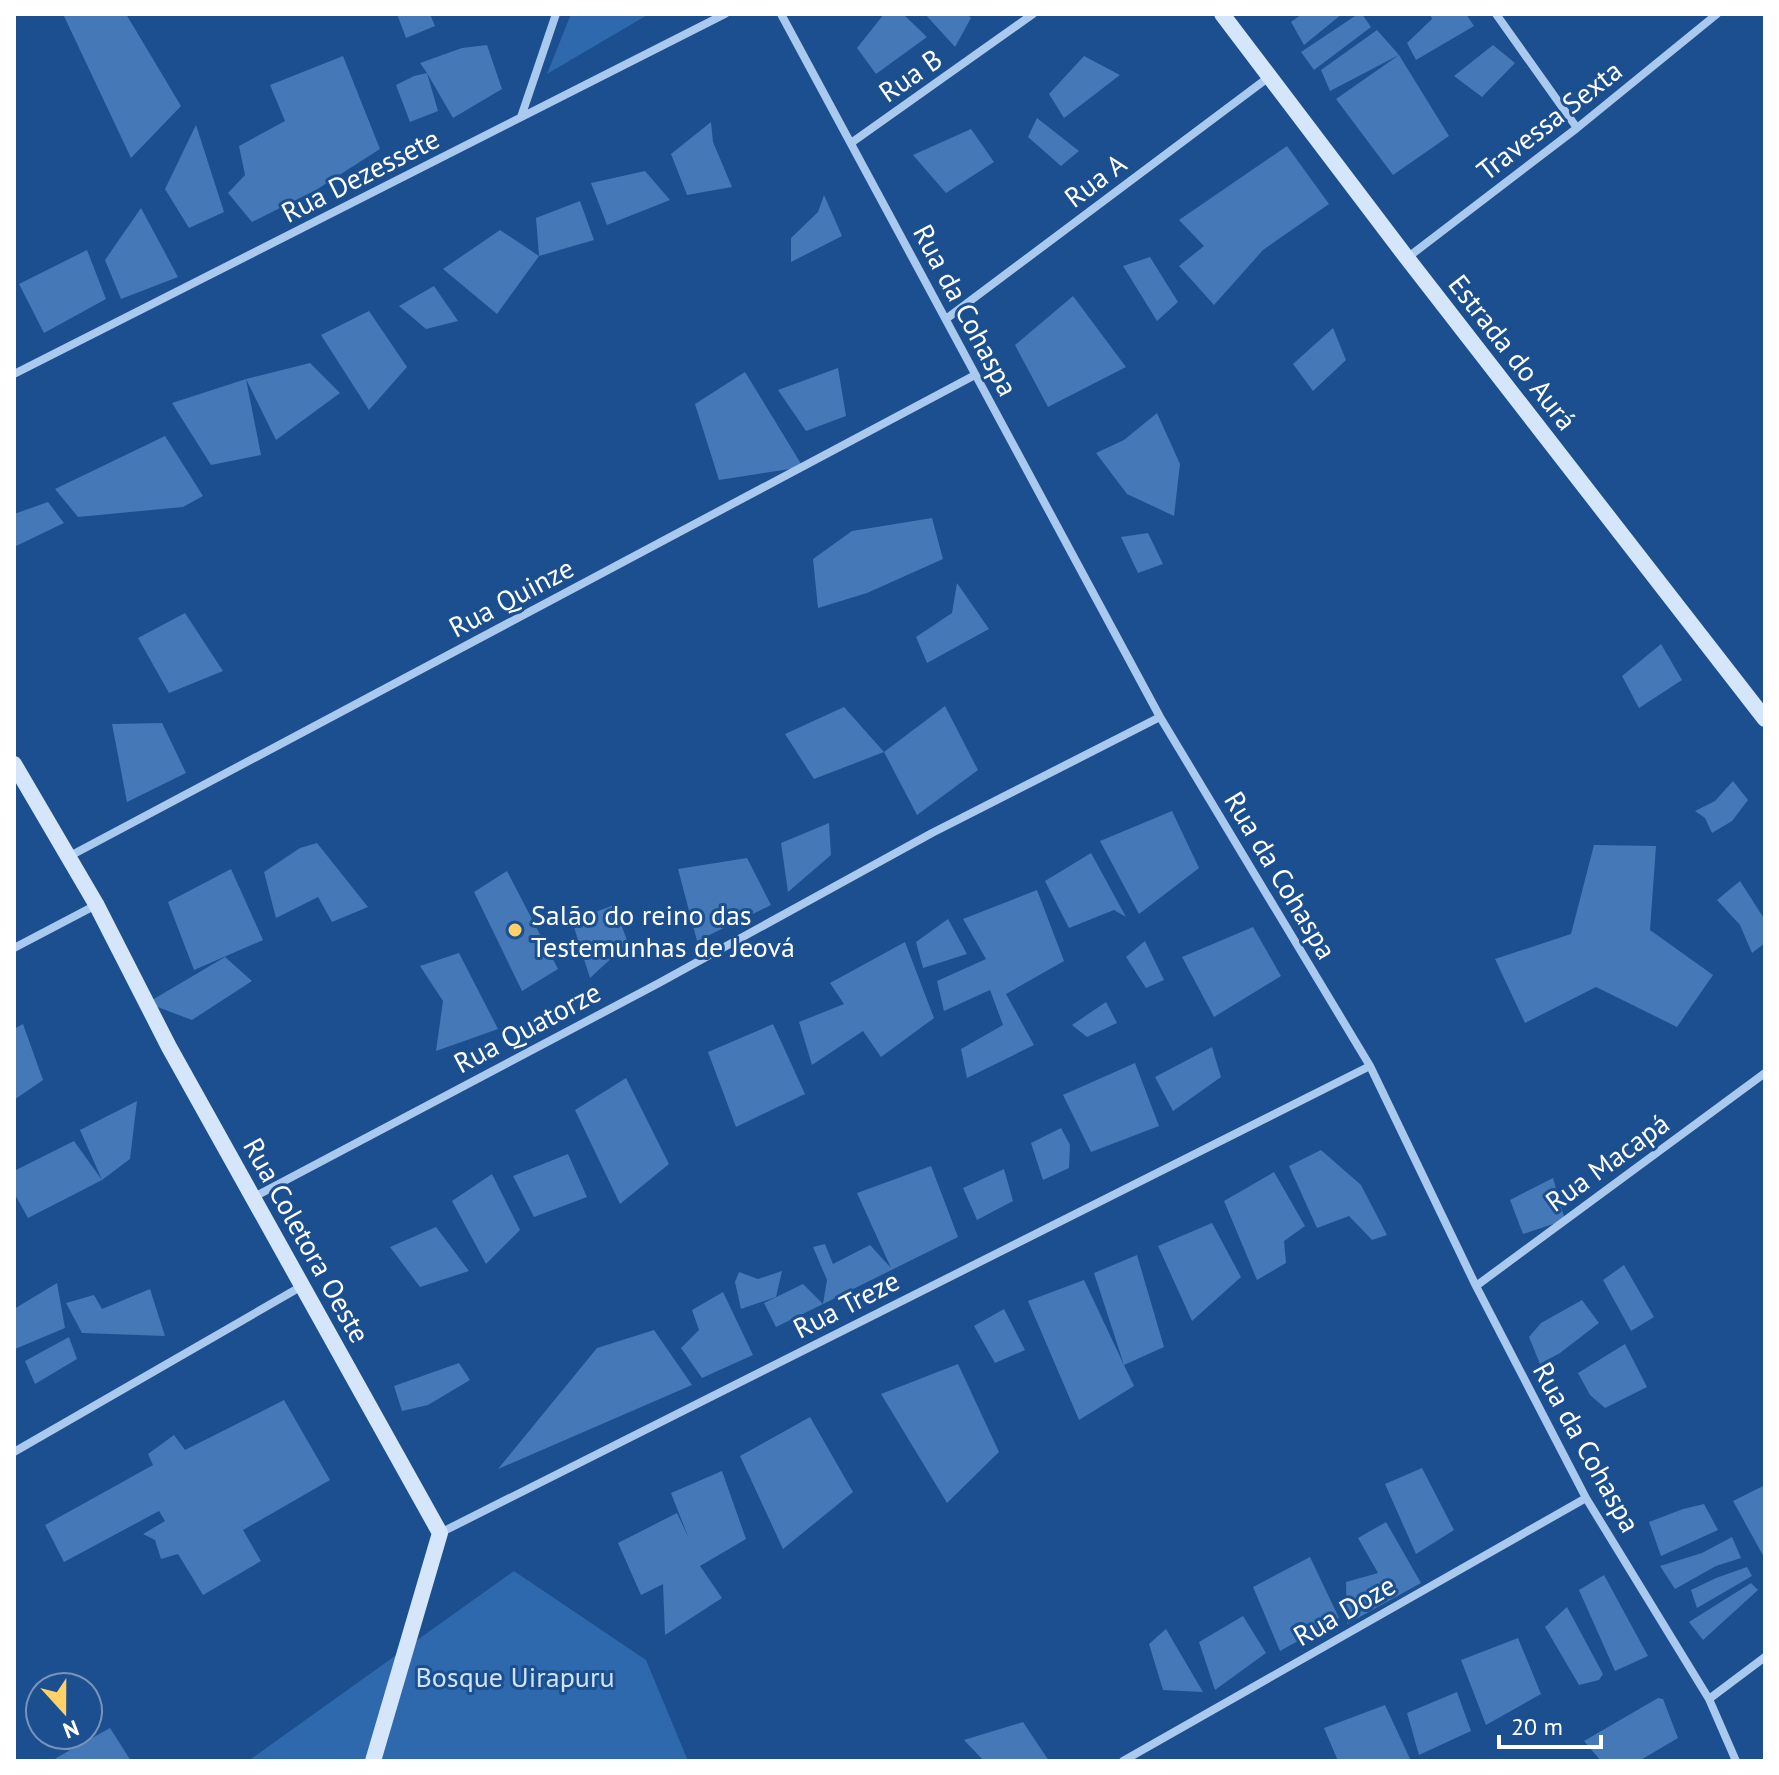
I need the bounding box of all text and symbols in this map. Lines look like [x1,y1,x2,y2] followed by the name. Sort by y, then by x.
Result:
[871,40,949,110] street label: Rua B
[1469,52,1629,188] street label: Travessa Sexta
[275,119,445,231] street label: Rua Dezessete
[1057,144,1134,215] street label: Rua A
[905,218,1027,402] street label: Rua da Cohaspa
[1441,267,1585,437] street label: Estrada do Aurá
[442,549,580,645] street label: Rua Quinze
[1216,784,1346,966] street label: Rua da Cohaspa
[531,896,795,965] place label: Salão do reino das Testemunhas de Jeová
[506,921,524,939] marker: Salão do reino das Testemunhas de Jeová
[447,973,607,1081] street label: Rua Quatorze
[1538,1105,1676,1219] street label: Rua Macapá
[235,1131,379,1349] street label: Rua Coletora Oeste
[787,1262,905,1346] street label: Rua Treze
[1525,1355,1649,1539] street label: Rua da Cohaspa
[1286,1566,1402,1654] street label: Rua Doze
[416,1658,615,1695] park label: Bosque Uirapuru
[24,1671,104,1751] north arrow
[1499,1699,1601,1749] scale bar
[1511,1711,1563,1742] text: 20 m
[59,1714,83,1745] text: N

